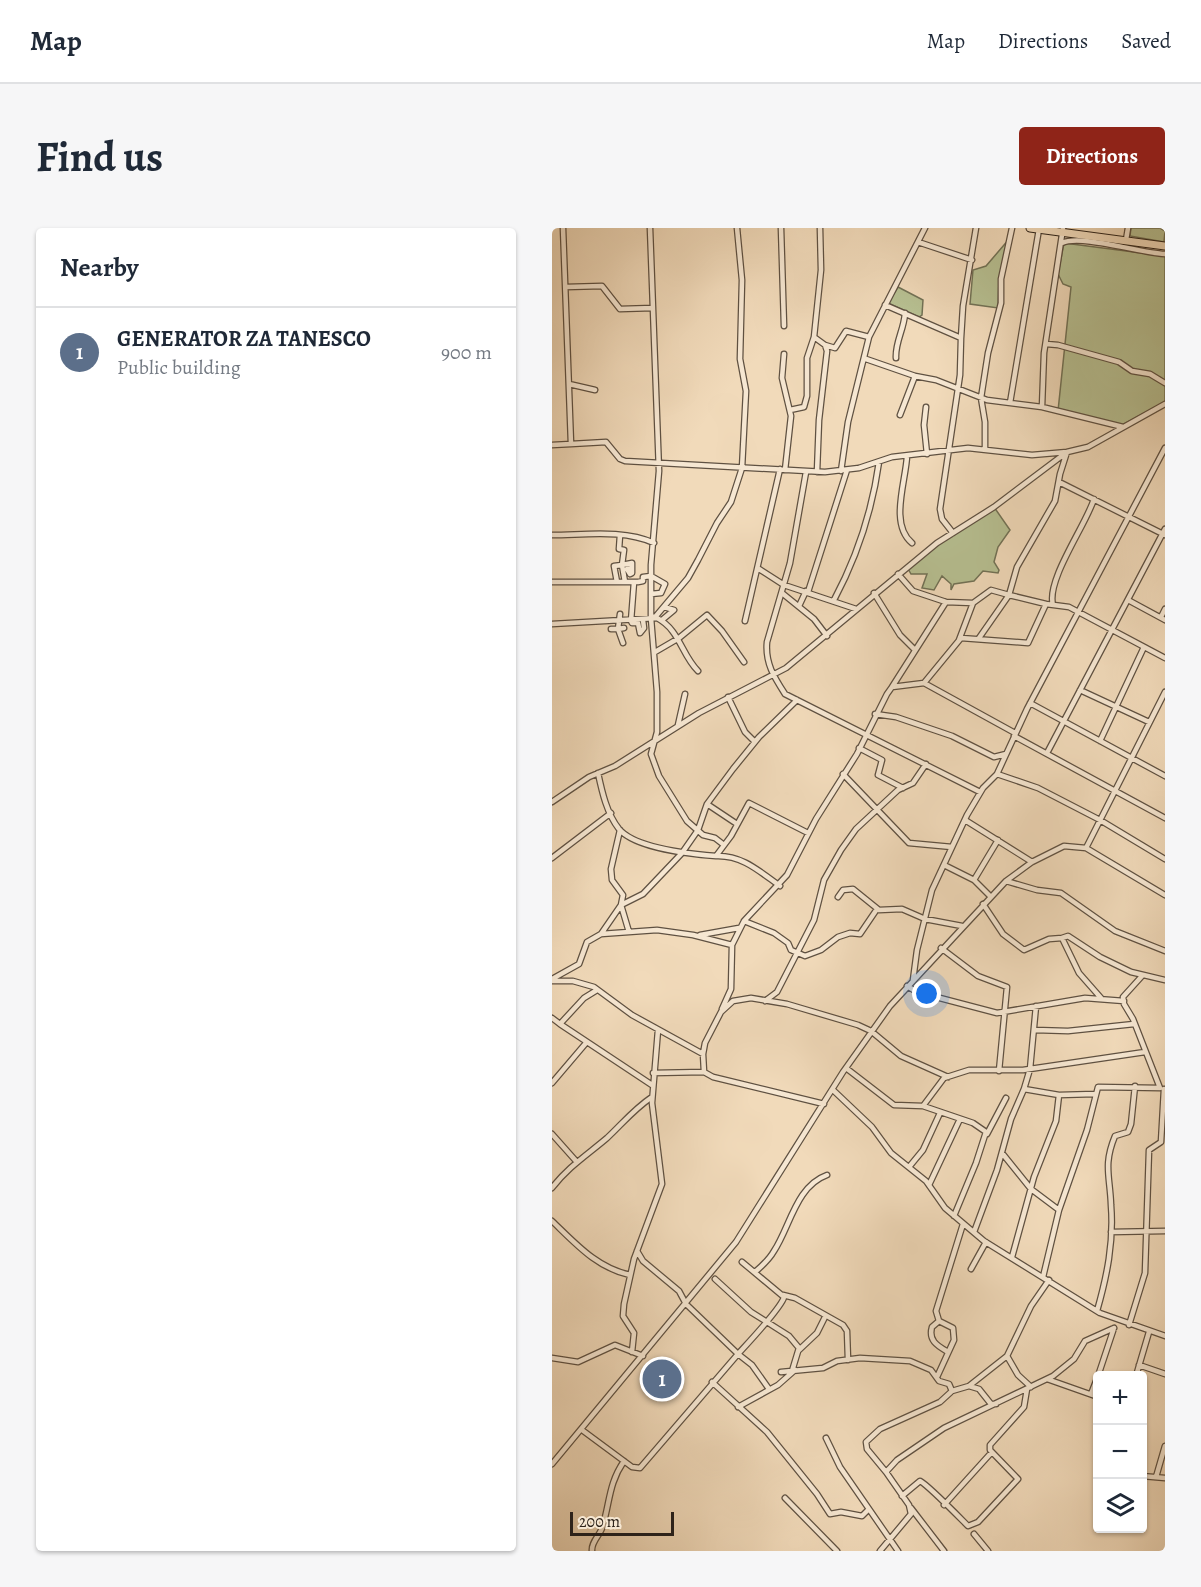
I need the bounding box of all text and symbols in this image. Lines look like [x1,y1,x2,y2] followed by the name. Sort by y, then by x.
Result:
[30,22,82,60] text: Map
[927,27,965,55] text: Map
[998,27,1088,55] text: Directions
[1121,27,1171,55] text: Saved
[1019,127,1165,185] button: Directions
[36,128,163,185] text: Find us
[60,250,139,285] text: Nearby
[117,324,371,354] text: GENERATOR ZA TANESCO
[76,339,83,366] text: 1
[441,339,492,366] text: 900 m
[117,354,241,381] text: Public building
[912,979,941,1008] your location
[642,1356,682,1402] pin: 1
[1093,1371,1147,1533] map controls
[1093,1371,1147,1425] button: +
[1093,1425,1147,1479] button: −
[1093,1479,1147,1533] button: layers
[570,1509,674,1536] scale bar
[579,1511,620,1533] text: 200 m

